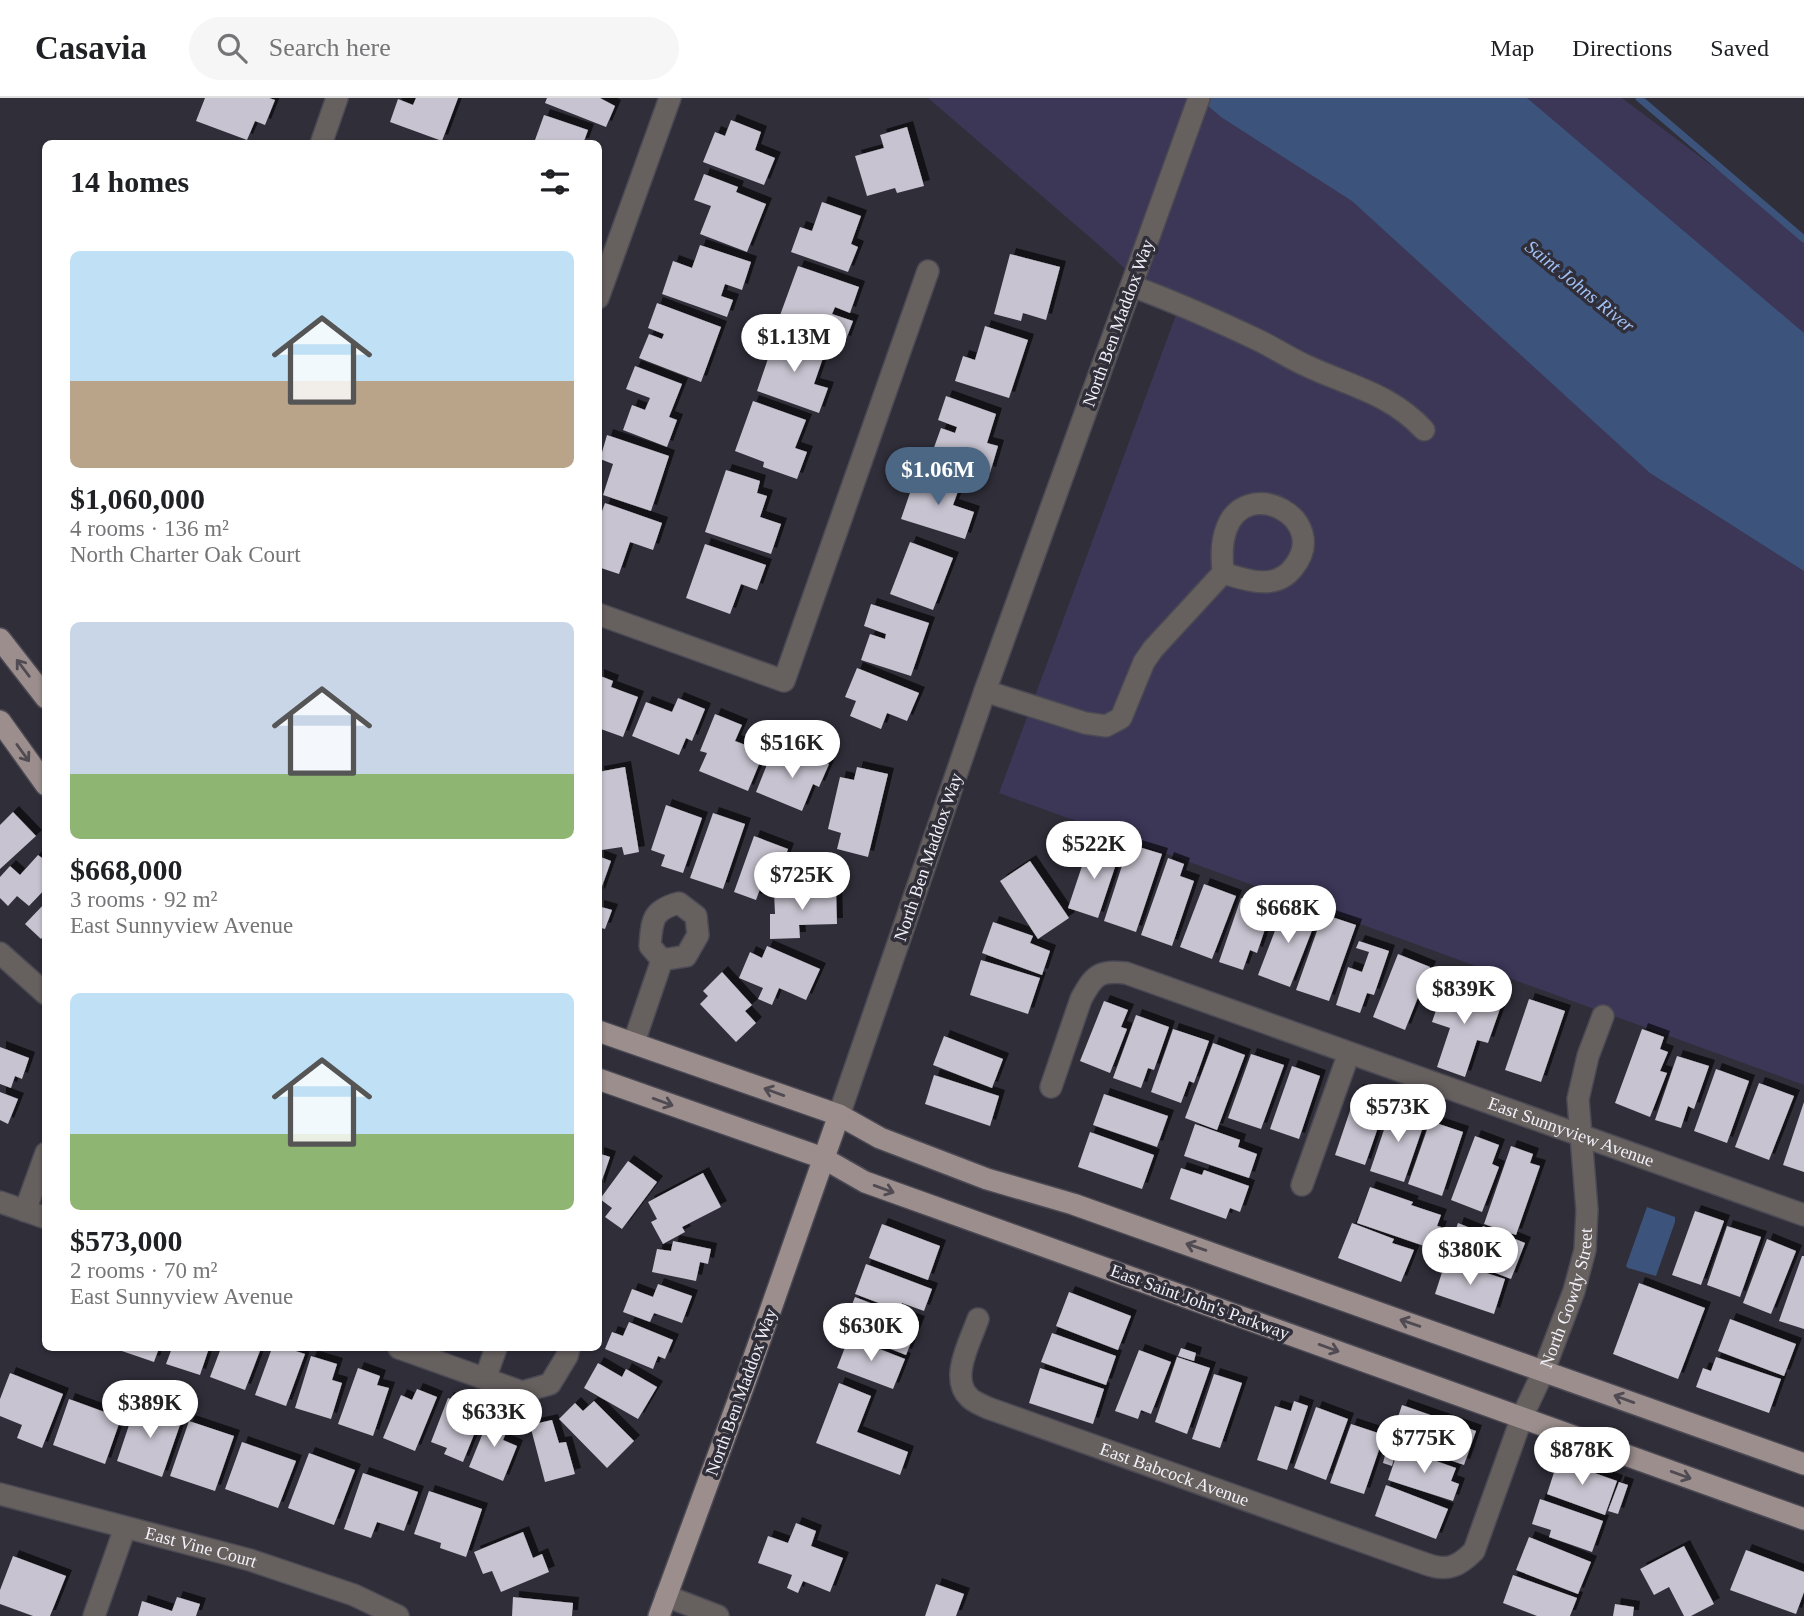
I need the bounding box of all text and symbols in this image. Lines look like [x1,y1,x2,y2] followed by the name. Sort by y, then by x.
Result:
[189,17,679,80] search box
[213,29,251,67] icon: search
[35,30,147,66] text: Casavia
[269,33,391,62] text: Search here
[1490,35,1534,61] text: Map
[1572,35,1672,61] text: Directions
[1710,35,1769,61] text: Saved
[536,163,574,201] icon: filters
[70,165,189,198] text: 14 homes
[1521,236,1639,337] water label: Saint Johns River
[1078,237,1158,409] street label: North Ben Maddox Way
[259,297,385,423] icon: home
[737,314,851,374] pin: $1.13M
[757,324,831,349] text: $1.13M
[881,448,995,507] pin: $1.06M
[901,457,975,482] text: $1.06M
[70,482,205,515] text: $1,060,000
[70,516,229,541] text: 4 rooms · 136 m²
[70,542,301,567] text: North Charter Oak Court
[16,659,31,678] one-way arrow
[259,668,385,794] icon: home
[743,720,841,780] pin: $516K
[760,730,824,755] text: $516K
[16,743,30,762] one-way arrow
[890,770,966,944] street label: North Ben Maddox Way
[1045,822,1143,881] pin: $522K
[1062,831,1126,856] text: $522K
[753,852,851,912] pin: $725K
[70,853,183,886] text: $668,000
[770,862,834,887] text: $725K
[1239,886,1337,945] pin: $668K
[70,887,217,912] text: 3 rooms · 92 m²
[1256,895,1320,920] text: $668K
[70,913,293,938] text: East Sunnyview Avenue
[1415,967,1513,1026] pin: $839K
[1432,976,1496,1001] text: $839K
[259,1039,385,1165] icon: home
[1349,1084,1447,1144] pin: $573K
[764,1085,786,1097] one-way arrow
[1485,1093,1657,1171] street label: East Sunnyview Avenue
[1366,1094,1430,1119] text: $573K
[651,1096,673,1109] one-way arrow
[873,1183,895,1196] one-way arrow
[70,1224,183,1257] text: $573,000
[1536,1227,1596,1371] street label: North Gowdy Street
[1421,1228,1519,1287] pin: $380K
[1438,1237,1502,1262] text: $380K
[1185,1240,1207,1252] one-way arrow
[70,1258,217,1283] text: 2 rooms · 70 m²
[1108,1260,1292,1344] street label: East Saint John's Parkway
[70,1284,293,1309] text: East Sunnyview Avenue
[822,1304,920,1363] pin: $630K
[701,1306,781,1478] street label: North Ben Maddox Way
[839,1313,903,1338] text: $630K
[1400,1316,1422,1328] one-way arrow
[1317,1343,1339,1355] one-way arrow
[101,1380,199,1440] pin: $389K
[118,1390,182,1415] text: $389K
[445,1390,543,1449] pin: $633K
[1614,1392,1636,1405] one-way arrow
[462,1399,526,1424] text: $633K
[1375,1416,1473,1475] pin: $775K
[1392,1425,1456,1450] text: $775K
[1533,1428,1631,1487] pin: $878K
[1550,1437,1614,1462] text: $878K
[1097,1439,1252,1510] street label: East Babcock Avenue
[1670,1469,1692,1482] one-way arrow
[143,1523,260,1572] street label: East Vine Court

